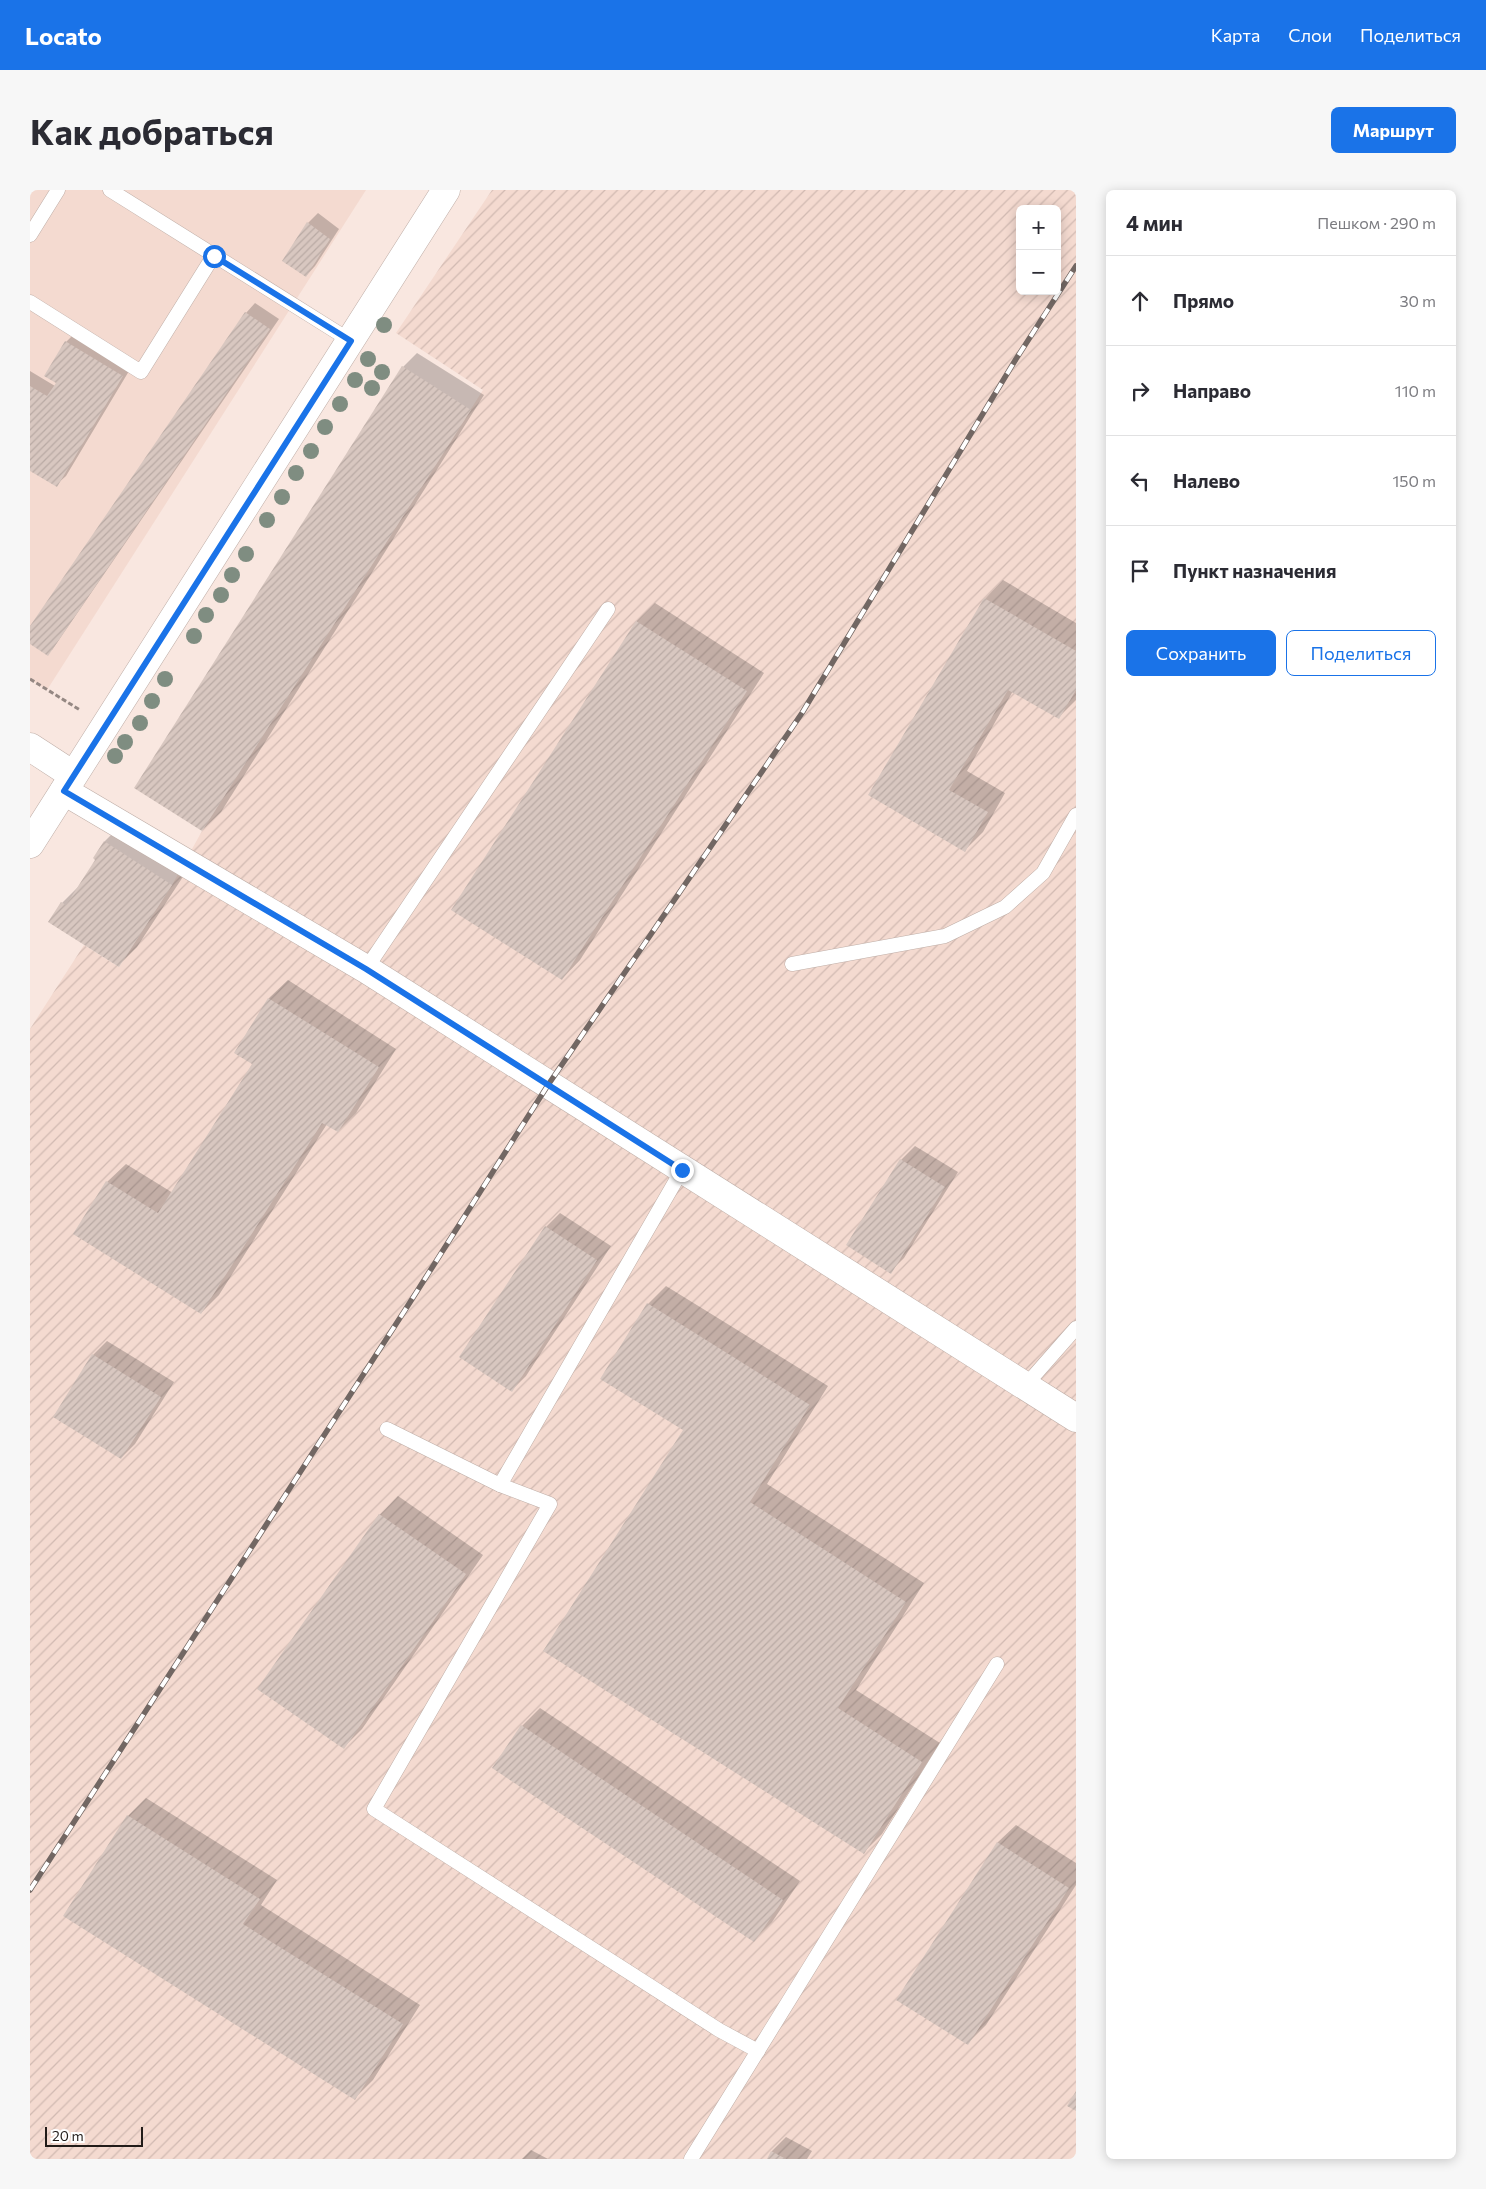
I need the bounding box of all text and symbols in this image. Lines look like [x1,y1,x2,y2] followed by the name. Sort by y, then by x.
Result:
[25,21,102,50] text: Locato
[1211,24,1260,46] text: Карта
[1288,24,1332,46] text: Слои
[1360,24,1461,46] text: Поделиться
[1331,107,1456,153] button: Маршрут
[30,109,274,152] text: Как добраться
[1016,205,1061,295] map controls
[1016,205,1061,250] button: +
[1126,210,1183,235] text: 4 мин
[1317,213,1436,232] text: Пешком · 290 m
[203,245,226,268] route start
[1016,250,1061,295] button: −
[1126,287,1154,315] icon: ahead
[1173,289,1234,312] text: Прямо
[1399,291,1436,310] text: 30 m
[1126,377,1154,405] icon: right
[1173,379,1251,402] text: Направо
[1395,381,1436,400] text: 110 m
[1126,467,1154,495] icon: left
[1173,469,1240,492] text: Налево
[1393,471,1436,490] text: 150 m
[1126,557,1154,585] icon: arrive
[1173,559,1336,582] text: Пункт назначения
[1126,630,1276,676] button: Сохранить
[1286,630,1436,676] button: Поделиться
[671,1159,694,1182] route end
[45,2124,142,2147] scale bar
[52,2127,84,2144] text: 20 m

